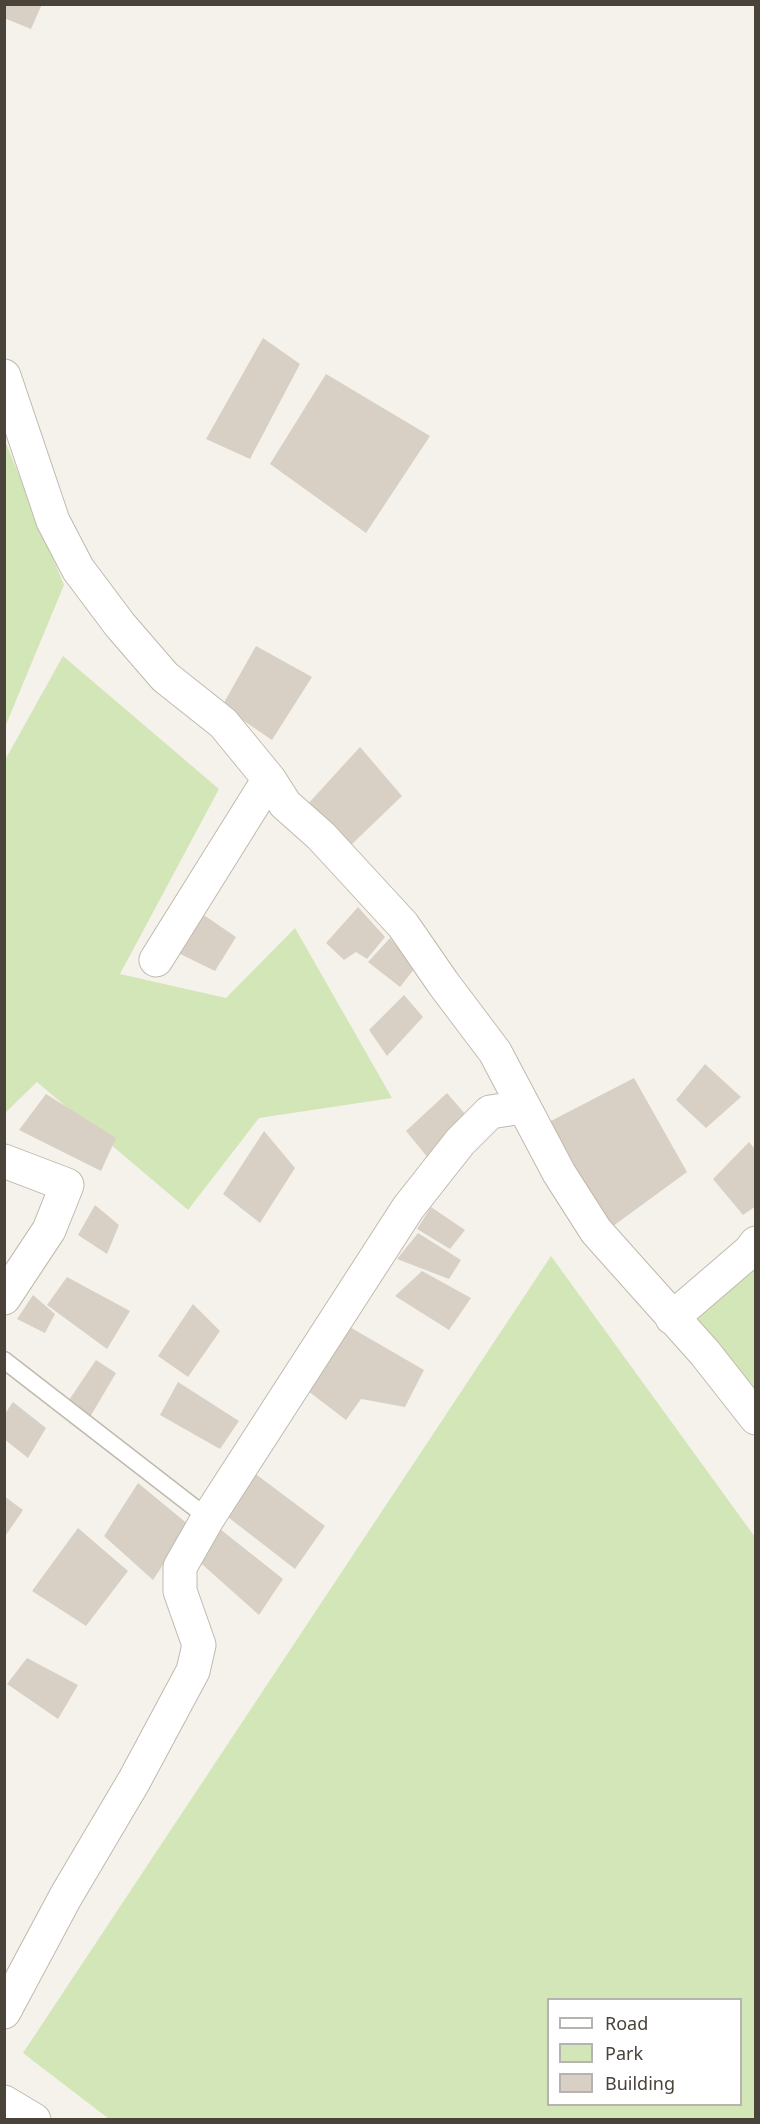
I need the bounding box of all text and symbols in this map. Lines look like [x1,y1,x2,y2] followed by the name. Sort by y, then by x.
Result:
[547,1998,742,2106] legend
[605,2011,648,2035] text: Road
[605,2041,643,2065] text: Park
[605,2071,675,2095] text: Building

